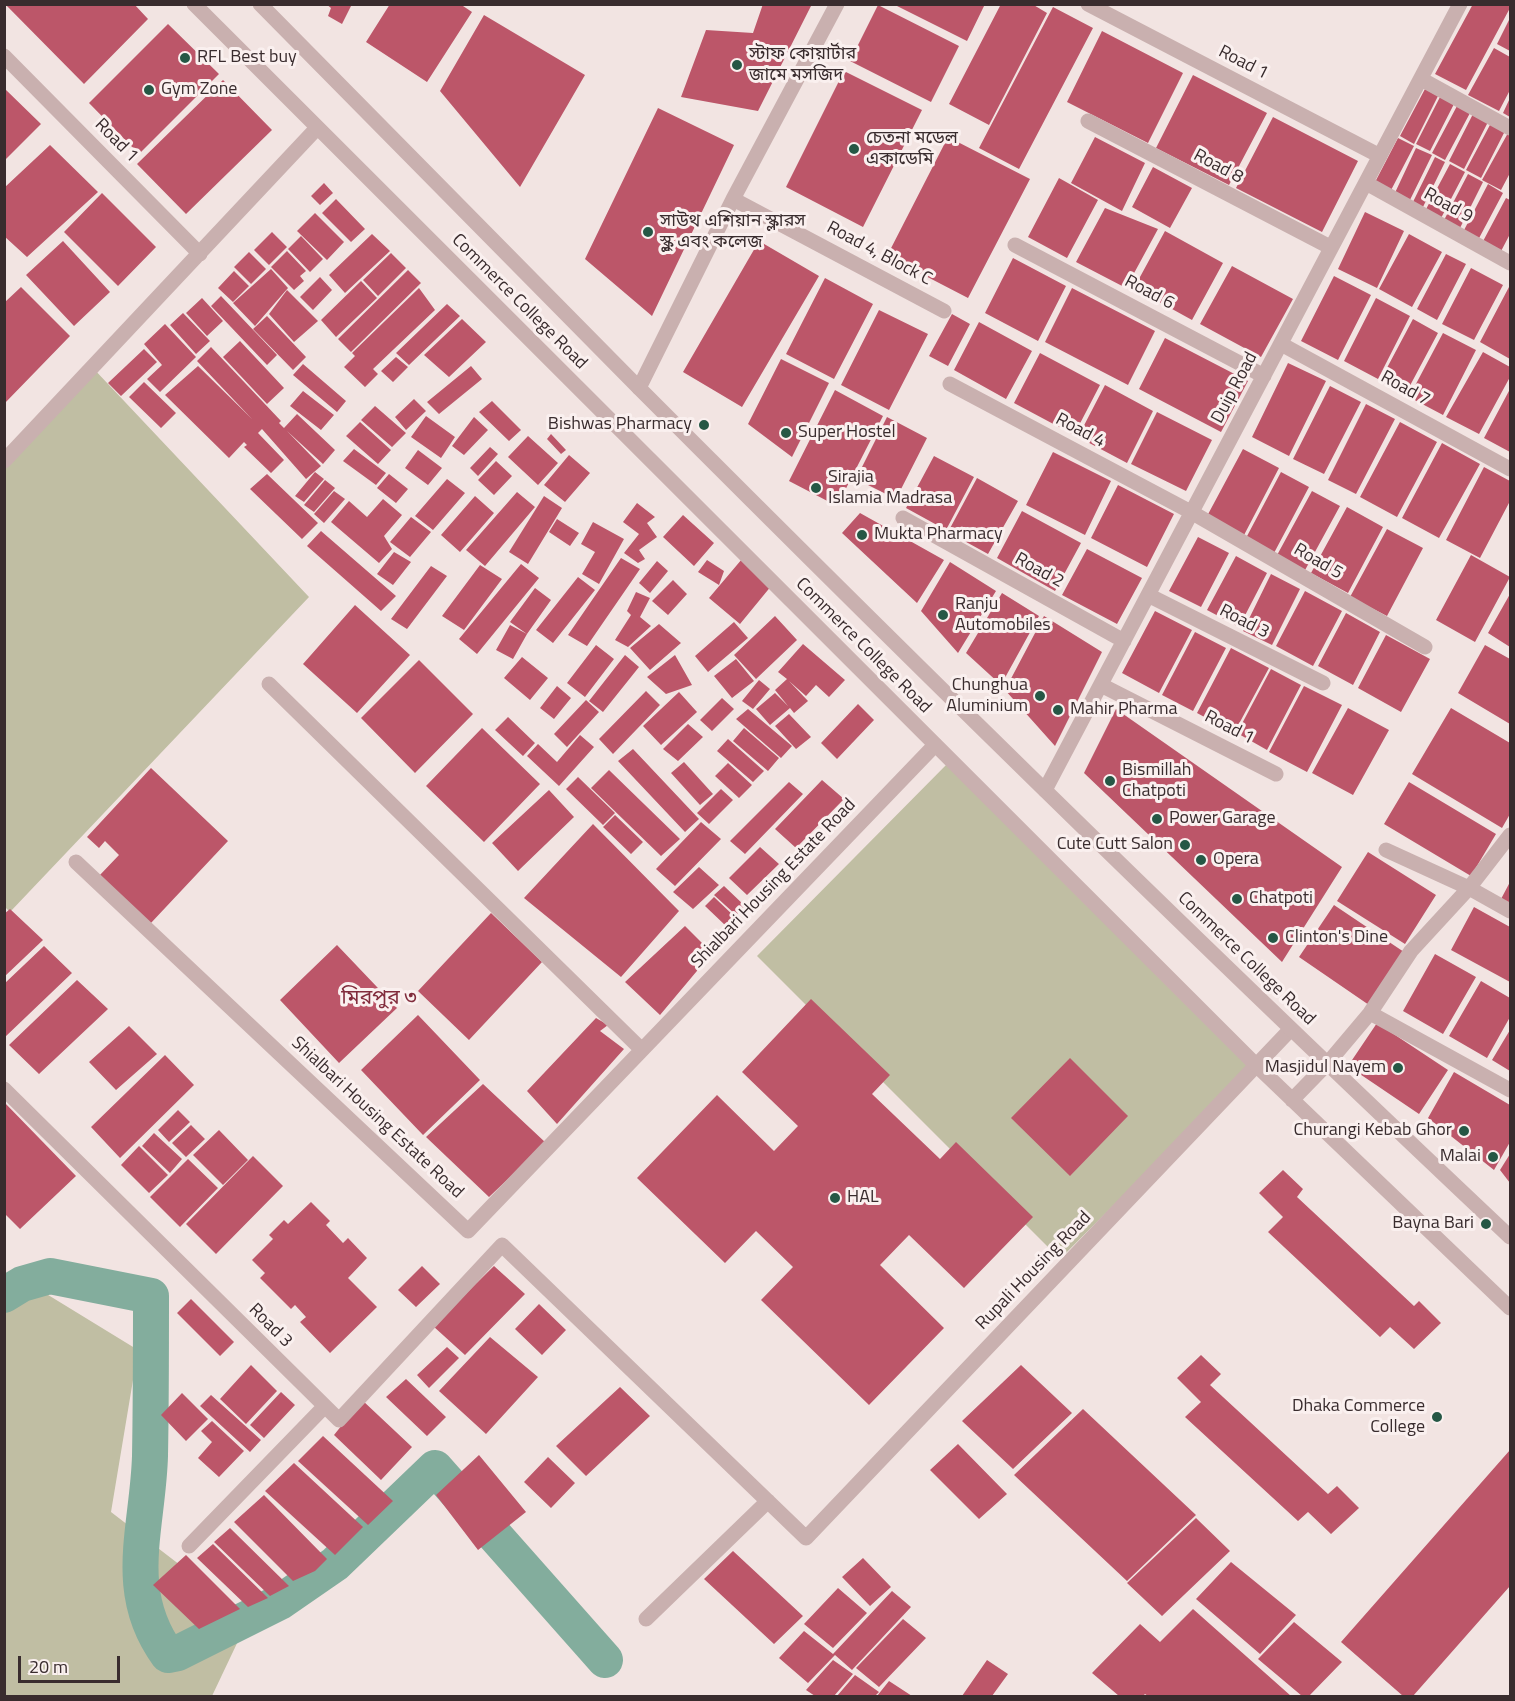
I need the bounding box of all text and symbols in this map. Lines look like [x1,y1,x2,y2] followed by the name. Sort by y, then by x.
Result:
[1214,41,1272,85] street label: Road 1
[749,44,856,86] place label: স্টাফ কোয়ার্টার জামে মসজিদ
[197,47,297,69] place label: RFL Best buy
[178,51,192,65] marker: RFL Best buy
[730,58,744,72] marker: স্টাফ কোয়ার্টার জামে মসজিদ
[161,79,237,101] place label: Gym Zone
[142,83,156,97] marker: Gym Zone
[90,115,142,167] street label: Road 1
[866,128,958,170] place label: চেতনা মডেল একাডেমি
[847,142,861,156] marker: চেতনা মডেল একাডেমি
[1190,145,1246,189] street label: Road 8
[1420,184,1476,228] street label: Road 9
[660,211,806,254] place label: সাউথ এশিয়ান স্কলারস স্কুল এবং কলেজ
[823,217,935,291] street label: Road 4, Block C
[641,225,655,239] marker: সাউথ এশিয়ান স্কলারস স্কুল এবং কলেজ
[447,230,591,374] street label: Commerce College Road
[1121,271,1177,315] street label: Road 6
[1207,349,1263,427] street label: Duip Road
[1377,367,1433,411] street label: Road 7
[1052,409,1108,453] street label: Road 4
[548,414,692,436] place label: Bishwas Pharmacy
[697,418,711,432] marker: Bishwas Pharmacy
[798,422,896,444] place label: Super Hostel
[779,426,793,440] marker: Super Hostel
[828,467,952,510] place label: Sirajia Islamia Madrasa
[809,481,823,495] marker: Sirajia Islamia Madrasa
[874,524,1003,546] place label: Mukta Pharmacy
[855,528,869,542] marker: Mukta Pharmacy
[1290,539,1346,585] street label: Road 5
[1011,549,1067,593] street label: Road 2
[791,574,935,718] street label: Commerce College Road
[955,594,1051,636] place label: Ranju Automobiles
[1215,600,1273,644] street label: Road 3
[936,608,950,622] marker: Ranju Automobiles
[946,675,1028,718] place label: Chunghua Aluminium
[1033,689,1047,703] marker: Chunghua Aluminium
[1070,699,1178,721] place label: Mahir Pharma
[1051,703,1065,717] marker: Mahir Pharma
[1200,706,1258,750] street label: Road 1
[1122,760,1191,802] place label: Bismillah Chatpoti
[1103,774,1117,788] marker: Bismillah Chatpoti
[687,795,861,973] street label: Shialbari Housing Estate Road
[1169,808,1276,830] place label: Power Garage
[1150,812,1164,826] marker: Power Garage
[1057,834,1173,856] place label: Cute Cutt Salon
[1178,838,1192,852] marker: Cute Cutt Salon
[1213,849,1259,871] place label: Opera
[1194,853,1208,867] marker: Opera
[1173,888,1319,1030] street label: Commerce College Road
[1249,888,1313,910] place label: Chatpoti
[1230,892,1244,906] marker: Chatpoti
[1285,927,1388,949] place label: Clinton's Dine
[1266,931,1280,945] marker: Clinton's Dine
[341,986,417,1012] district label: মিরপুর ৩
[286,1033,468,1203] street label: Shialbari Housing Estate Road
[1265,1057,1386,1079] place label: Masjidul Nayem
[1391,1061,1405,1075] marker: Masjidul Nayem
[1293,1120,1452,1142] place label: Churangi Kebab Ghor
[1457,1124,1471,1138] marker: Churangi Kebab Ghor
[1440,1146,1481,1168] place label: Malai
[1486,1150,1500,1164] marker: Malai
[847,1187,878,1209] place label: HAL
[828,1191,842,1205] marker: HAL
[972,1207,1096,1335] street label: Rupali Housing Road
[1392,1213,1474,1235] place label: Bayna Bari
[1479,1217,1493,1231] marker: Bayna Bari
[244,1300,296,1352] street label: Road 3
[1292,1396,1425,1438] place label: Dhaka Commerce College
[1430,1410,1444,1424] marker: Dhaka Commerce College
[21,1644,123,1682] scale bar
[29,1653,68,1680] text: 20 m

